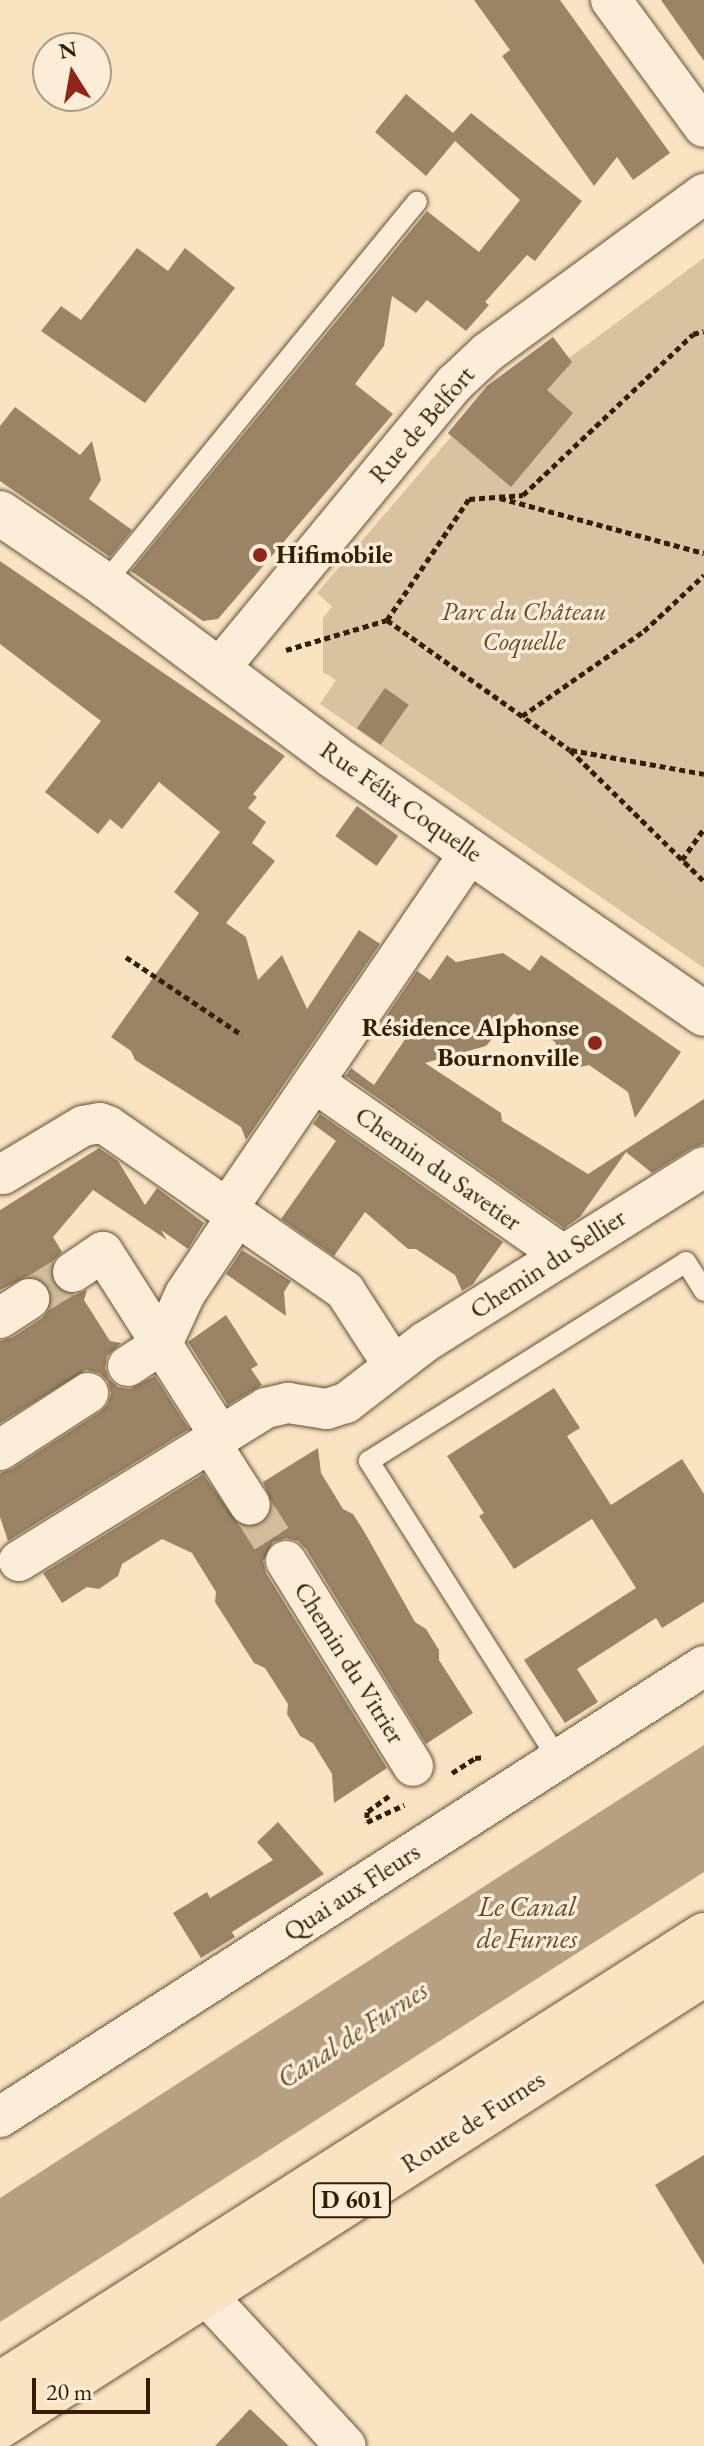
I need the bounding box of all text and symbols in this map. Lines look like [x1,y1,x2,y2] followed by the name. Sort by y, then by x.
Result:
[32,32,112,112] north arrow
[56,34,79,66] text: N
[363,360,481,490] street label: Rue de Belfort
[276,539,393,571] place label: Hifimobile
[251,546,269,564] marker: Hifimobile
[442,596,606,658] park label: Parc du Château Coquelle
[314,735,488,869] street label: Rue Félix Coquelle
[362,1012,579,1074] place label: Résidence Alphonse Bournonville
[586,1034,604,1052] marker: Résidence Alphonse Bournonville
[349,1100,527,1238] street label: Chemin du Savetier
[464,1202,632,1326] street label: Chemin du Sellier
[287,1576,411,1750] street label: Chemin du Vitrier
[278,1836,426,1948] street label: Quai aux Fleurs
[477,1889,577,1955] water label: Le Canal de Furnes
[270,1973,434,2095] water label: Canal de Furnes
[395,2064,551,2180] street label: Route de Furnes
[312,2180,392,2220] road number: D 601
[36,2362,154,2412] scale bar
[46,2376,93,2407] text: 20 m

